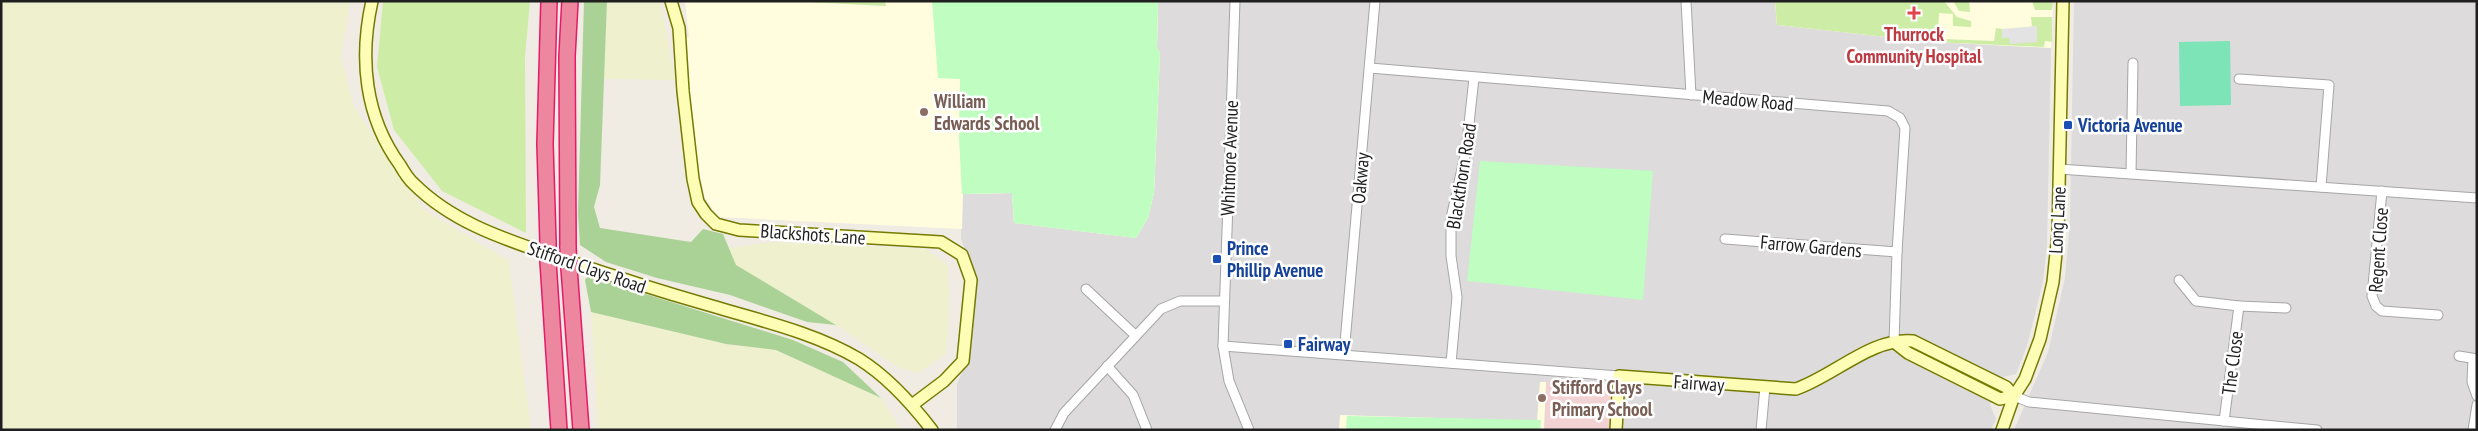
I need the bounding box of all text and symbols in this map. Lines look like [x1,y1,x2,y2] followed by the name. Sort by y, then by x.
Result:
[1907,6,1921,20] marker: Thurrock Community Hospital
[1846,22,1982,68] place label: Thurrock Community Hospital
[1702,84,1794,116] street label: Meadow Road
[933,89,1040,135] place label: William Edwards School
[1215,100,1243,216] street label: Whitmore Avenue
[918,106,930,118] marker: William Edwards School
[2077,113,2183,137] place label: Victoria Avenue
[2062,119,2074,131] marker: Victoria Avenue
[1441,121,1481,231] street label: Blackthorn Road
[1346,151,1374,205] street label: Oakway
[2043,186,2071,254] street label: Long Lane
[2363,206,2393,293] street label: Regent Close
[760,218,866,250] street label: Blackshots Lane
[1759,230,1863,262] street label: Farrow Gardens
[525,236,649,298] street label: Stifford Clays Road
[1227,236,1323,282] place label: Prince Phillip Avenue
[1211,253,1223,265] marker: Prince Phillip Avenue
[2216,329,2248,396] street label: The Close
[1298,332,1351,356] place label: Fairway
[1282,338,1294,350] marker: Fairway
[1673,369,1726,397] street label: Fairway
[1552,375,1653,421] place label: Stifford Clays Primary School
[1536,392,1548,404] marker: Stifford Clays Primary School

